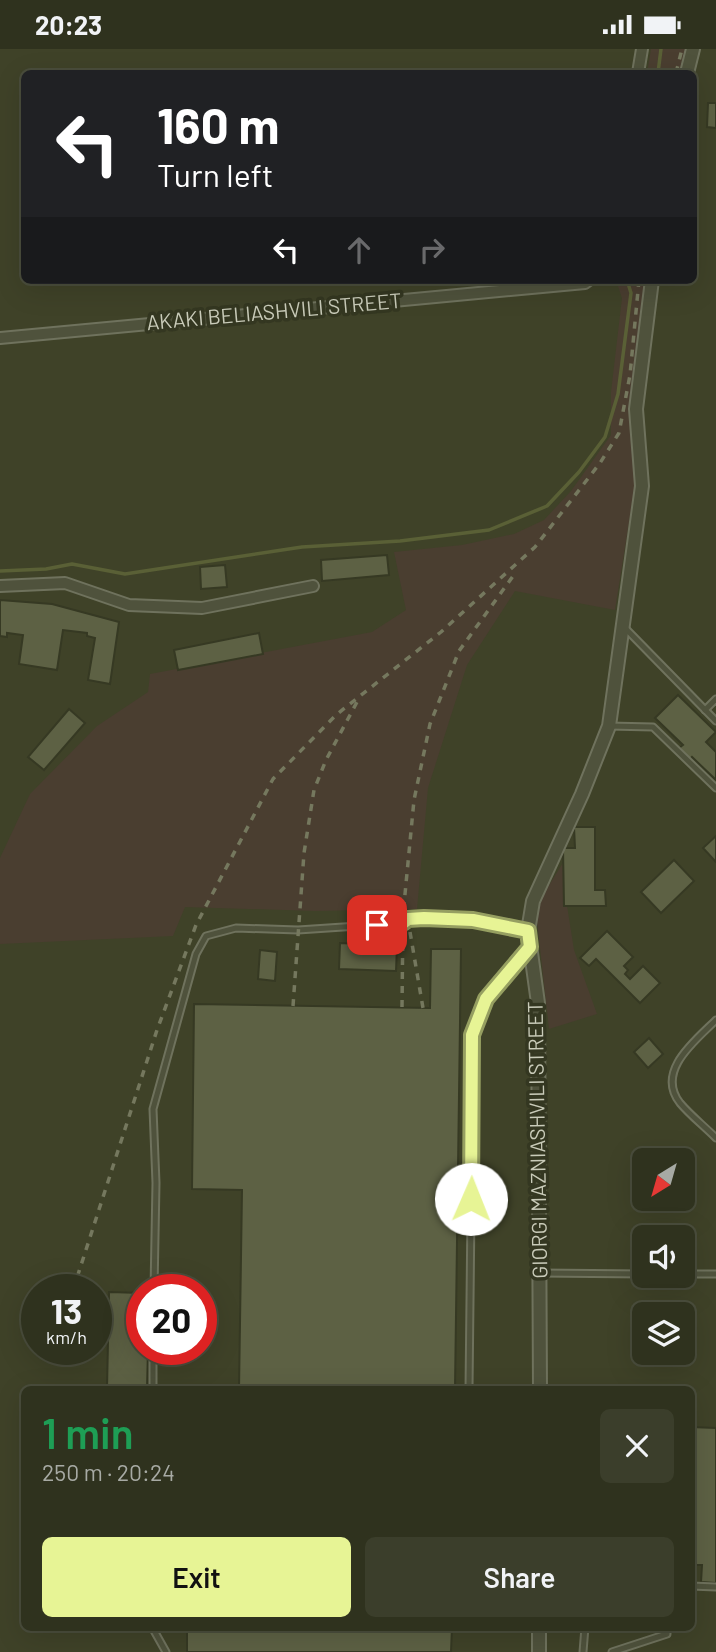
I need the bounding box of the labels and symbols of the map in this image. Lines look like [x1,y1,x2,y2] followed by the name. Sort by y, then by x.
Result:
[145,287,402,334] street label: AKAKI BELIASHVILI STREET
[347,895,407,955] pin
[522,1001,551,1279] street label: GIORGI MAZNIASHVILI STREET
[632,1148,695,1211] north arrow
[434,1162,508,1236] position arrow
[126,1274,217,1365] speed limit sign: 20

